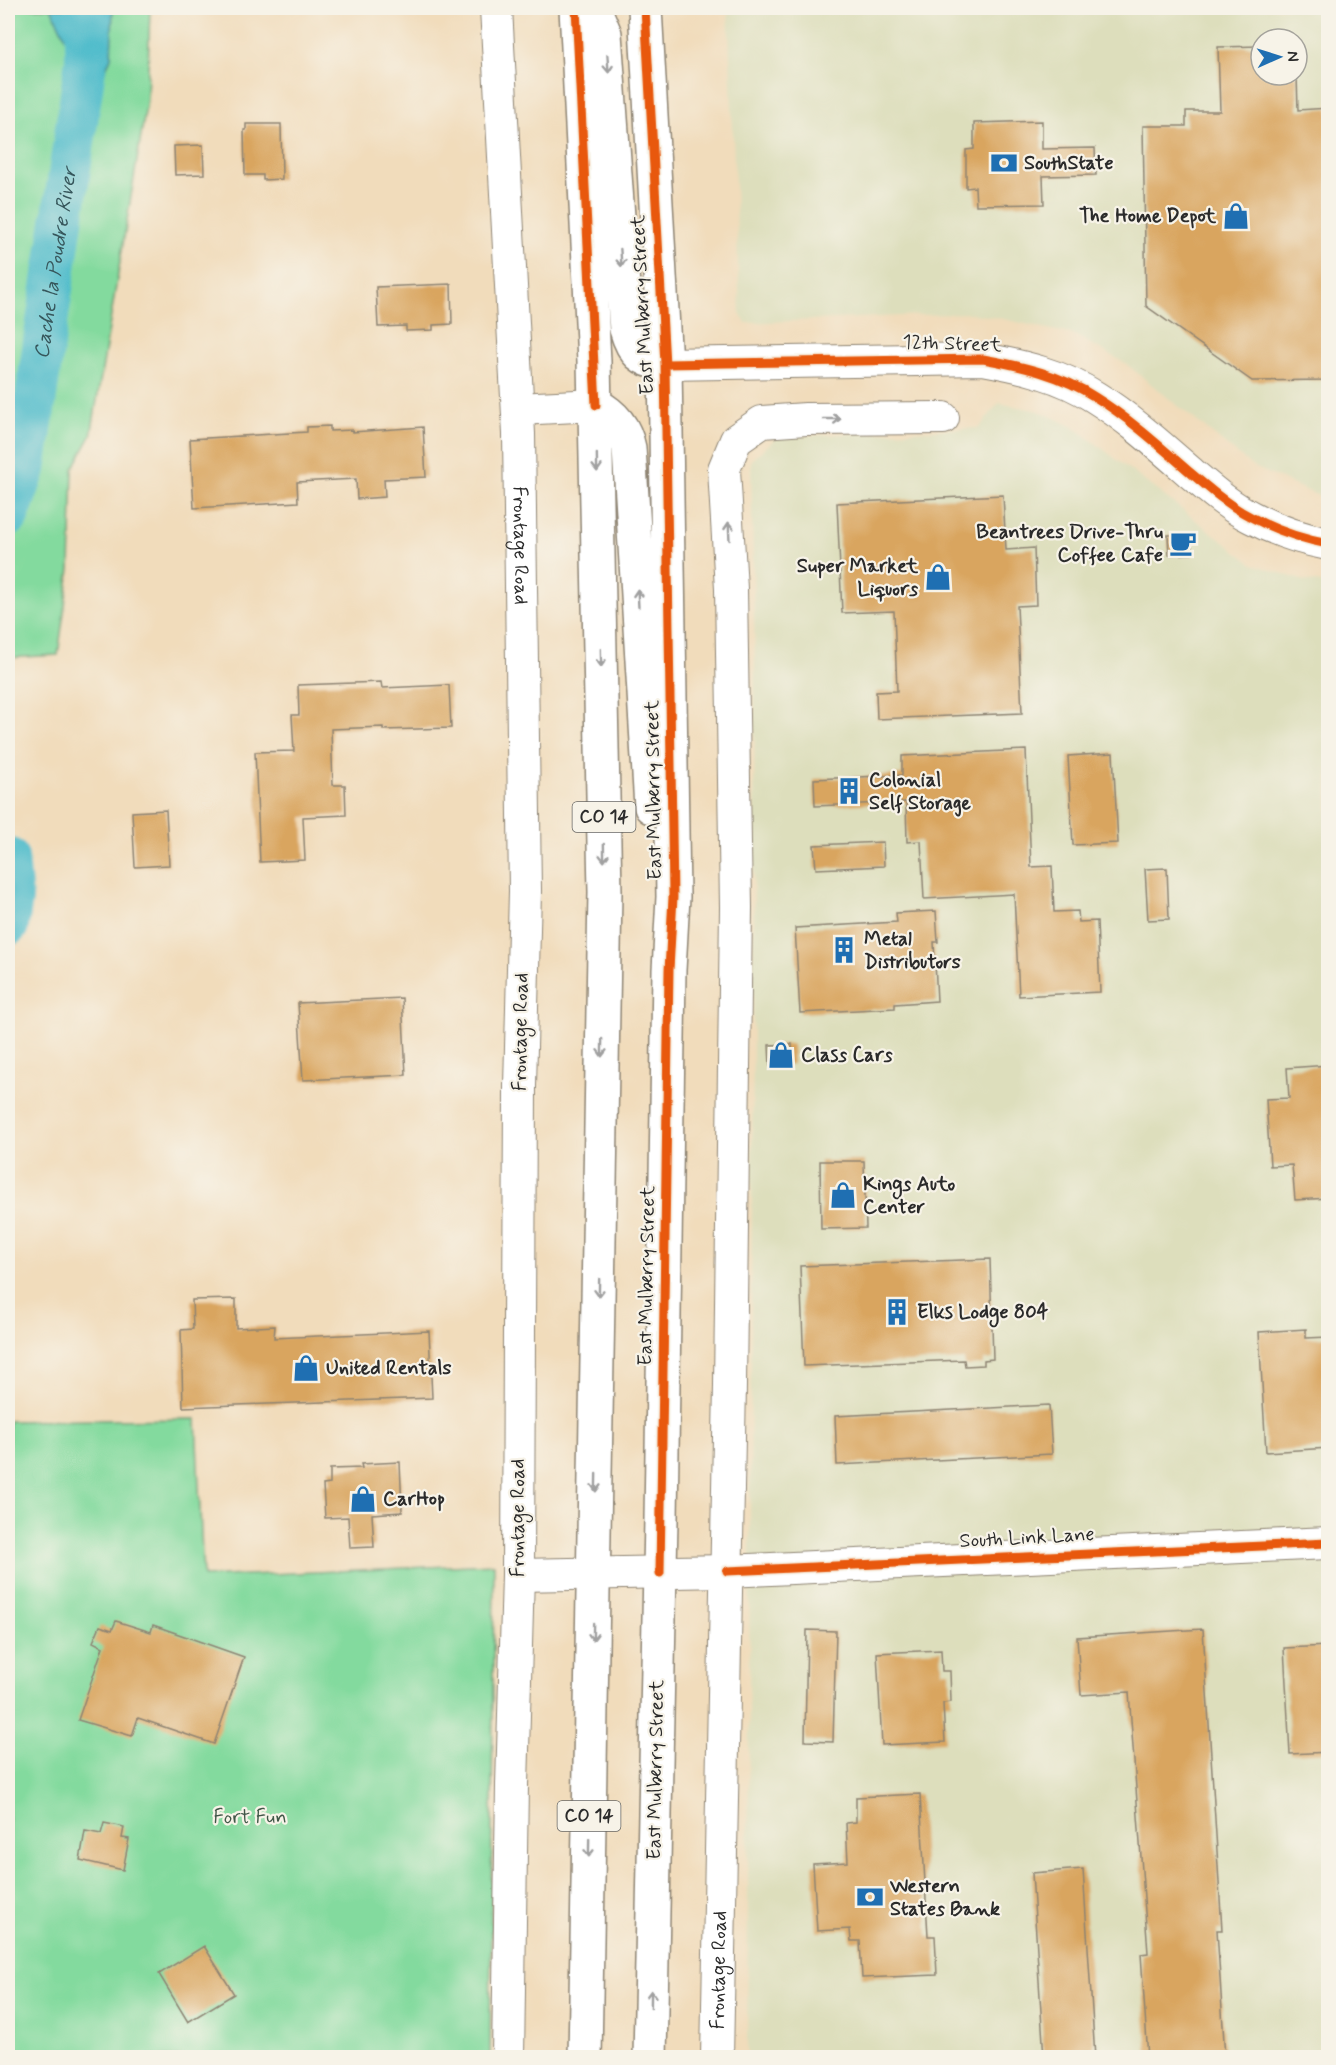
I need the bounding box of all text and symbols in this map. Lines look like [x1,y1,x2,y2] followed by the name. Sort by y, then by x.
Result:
[1249,27,1309,87] north arrow
[1282,50,1303,62] text: N
[602,53,613,73] one-way arrow
[989,148,1019,178] bank icon: SouthState
[1024,150,1114,177] place label: SouthState
[28,164,84,361] water label: Cache la Poudre River
[1221,201,1251,231] shop icon: The Home Depot
[1079,203,1217,230] place label: The Home Depot
[625,214,661,396] street label: East Mulberry Street
[616,248,627,268] one-way arrow
[902,329,1002,359] street label: 12th Street
[822,413,842,425] one-way arrow
[591,453,603,473] one-way arrow
[506,486,535,605] street label: Frontage Road
[976,519,1163,569] place label: Beantrees Drive-Thru Coffee Cafe
[723,521,734,541] one-way arrow
[1168,528,1198,558] cafe icon: Beantrees Drive-Thru Coffee Cafe
[797,553,919,603] place label: Super Market Liquors
[923,562,953,592] shop icon: Super Market Liquors
[633,589,644,609] one-way arrow
[595,648,607,668] one-way arrow
[639,700,669,880] street label: East Mulberry Street
[869,767,972,817] place label: Colonial Self Storage
[834,776,864,806] building icon: Colonial Self Storage
[572,802,636,832] road number: CO 14
[598,843,610,863] one-way arrow
[864,926,961,976] place label: Metal Distributors
[829,935,859,965] building icon: Metal Distributors
[506,973,537,1091] street label: Frontage Road
[597,1038,608,1058] one-way arrow
[766,1040,796,1070] shop icon: Class Cars
[801,1042,893,1069] place label: Class Cars
[863,1171,956,1221] place label: Kings Auto Center
[828,1180,858,1210] shop icon: Kings Auto Center
[632,1186,662,1366] street label: East Mulberry Street
[593,1278,605,1298] one-way arrow
[882,1297,912,1327] building icon: Elks Lodge 804
[917,1299,1049,1328] place label: Elks Lodge 804
[291,1353,321,1383] shop icon: United Rentals
[326,1355,451,1382] place label: United Rentals
[505,1459,533,1577] street label: Frontage Road
[590,1473,601,1493] one-way arrow
[348,1484,378,1514] shop icon: CarHop
[383,1486,445,1513] place label: CarHop
[959,1521,1095,1555] street label: South Link Lane
[587,1622,599,1642] one-way arrow
[641,1680,671,1860] street label: East Mulberry Street
[558,1801,620,1831] road number: CO 14
[213,1804,287,1831] park label: Fort Fun
[583,1838,594,1858] one-way arrow
[889,1873,1000,1923] place label: Western States Bank
[855,1882,885,1912] bank icon: Western States Bank
[704,1910,733,2030] street label: Frontage Road
[645,1990,657,2010] one-way arrow

